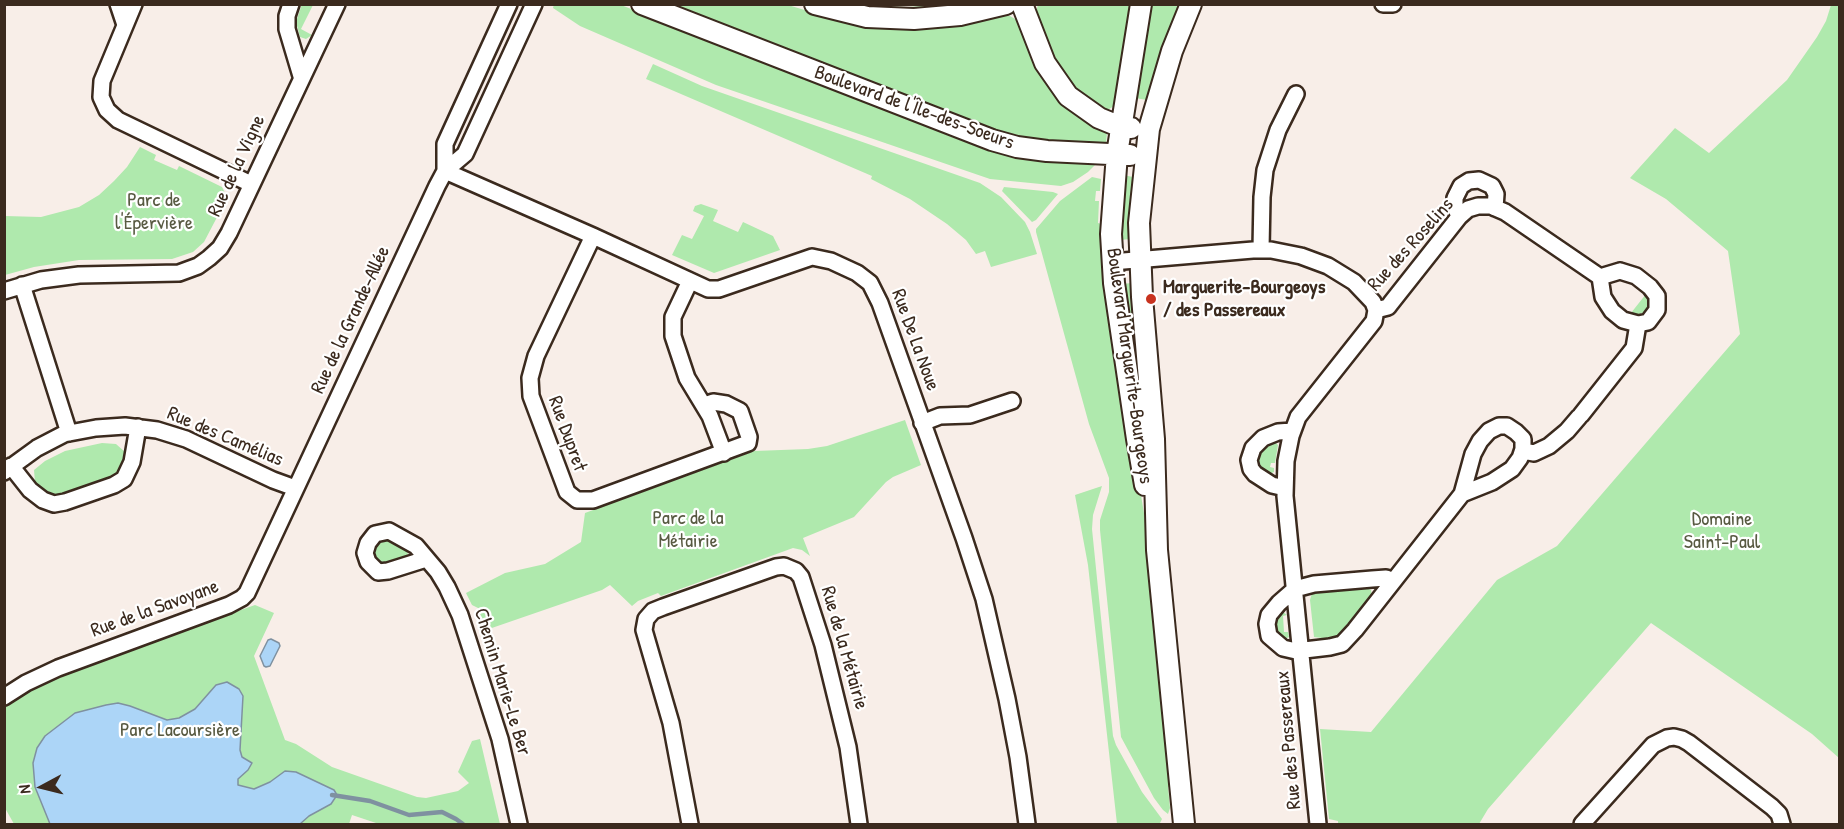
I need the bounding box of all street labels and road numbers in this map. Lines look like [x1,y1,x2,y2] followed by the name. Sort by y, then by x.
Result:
[811,61,1017,155] street label: Boulevard de l'Île-des-Soeurs
[203,111,271,221] street label: Rue de la Vigne
[1363,193,1459,297] street label: Rue des Roselins
[306,242,396,398] street label: Rue de la Grande-Allée
[1101,247,1157,485] street label: Boulevard Marguerite-Bourgeoys
[886,286,944,394] street label: Rue De La Noue
[542,393,592,475] street label: Rue Dupret
[164,402,286,472] street label: Rue des Camélias
[88,575,222,643] street label: Rue de la Savoyane
[815,584,873,712] street label: Rue de la Métairie
[468,605,536,759] street label: Chemin Marie-Le Ber
[1271,670,1307,810] street label: Rue des Passereaux

